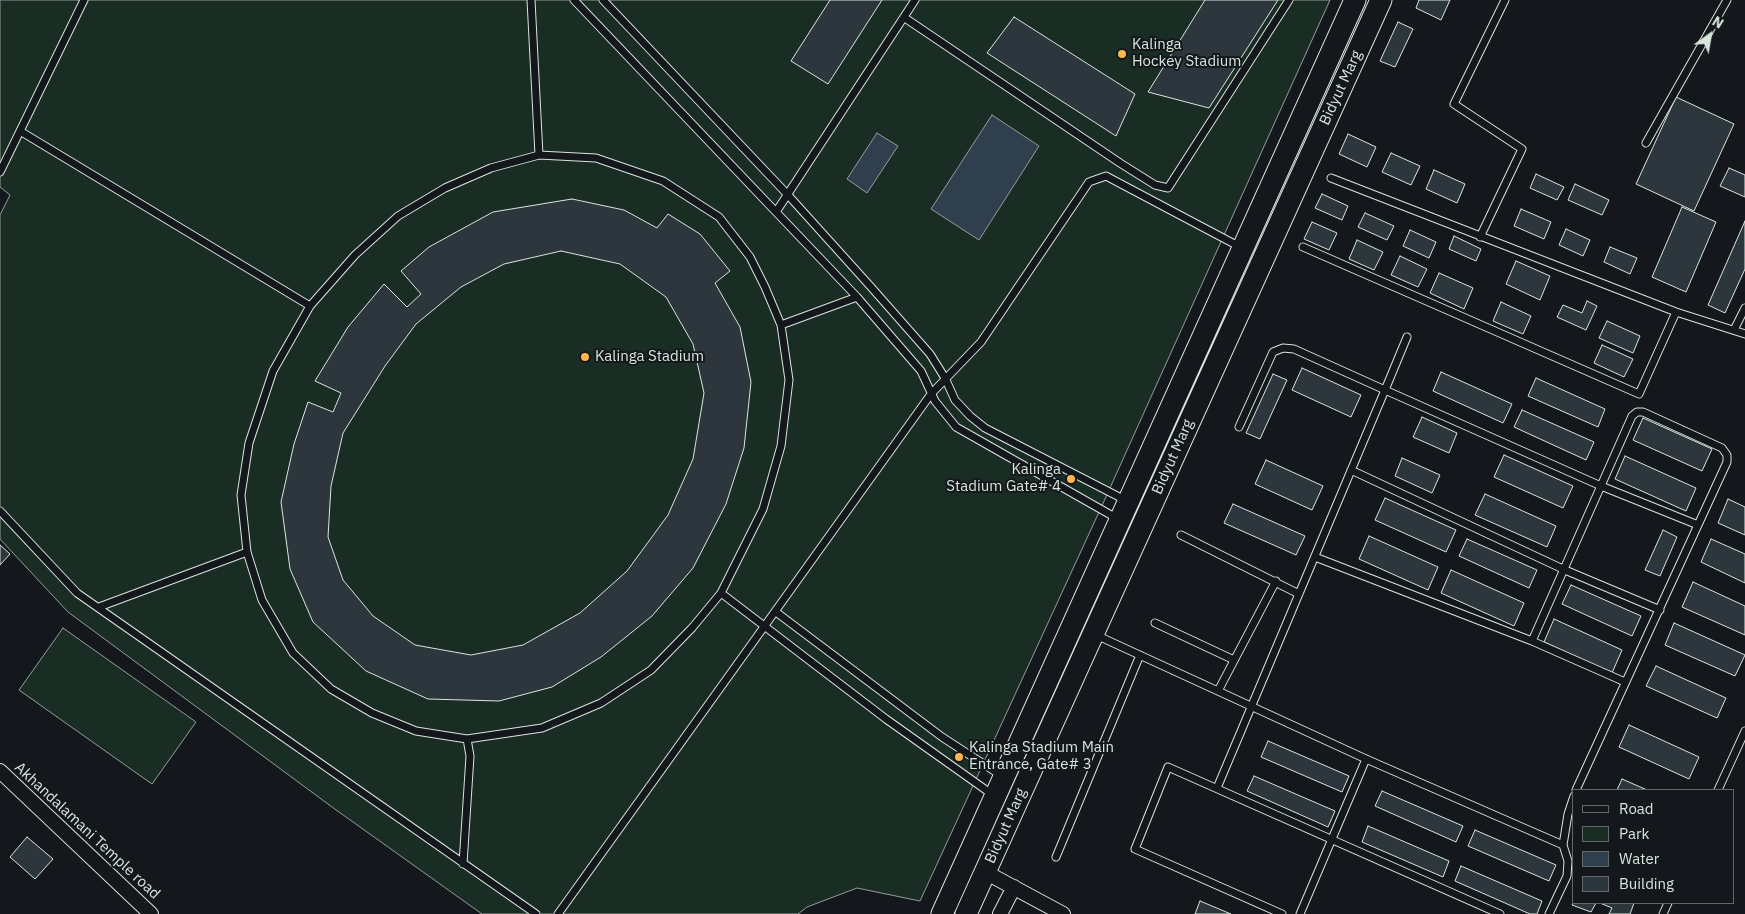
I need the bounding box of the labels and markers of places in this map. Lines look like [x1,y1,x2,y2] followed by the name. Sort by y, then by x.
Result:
[1132,36,1241,71] place label: Kalinga Hockey Stadium
[1116,48,1128,60] marker: Kalinga Hockey Stadium
[595,348,704,366] place label: Kalinga Stadium
[579,351,591,363] marker: Kalinga Stadium
[946,461,1061,496] place label: Kalinga Stadium Gate# 4
[1065,473,1077,485] marker: Kalinga Stadium Gate# 4
[969,739,1114,774] place label: Kalinga Stadium Main Entrance, Gate# 3
[953,751,965,763] marker: Kalinga Stadium Main Entrance, Gate# 3

